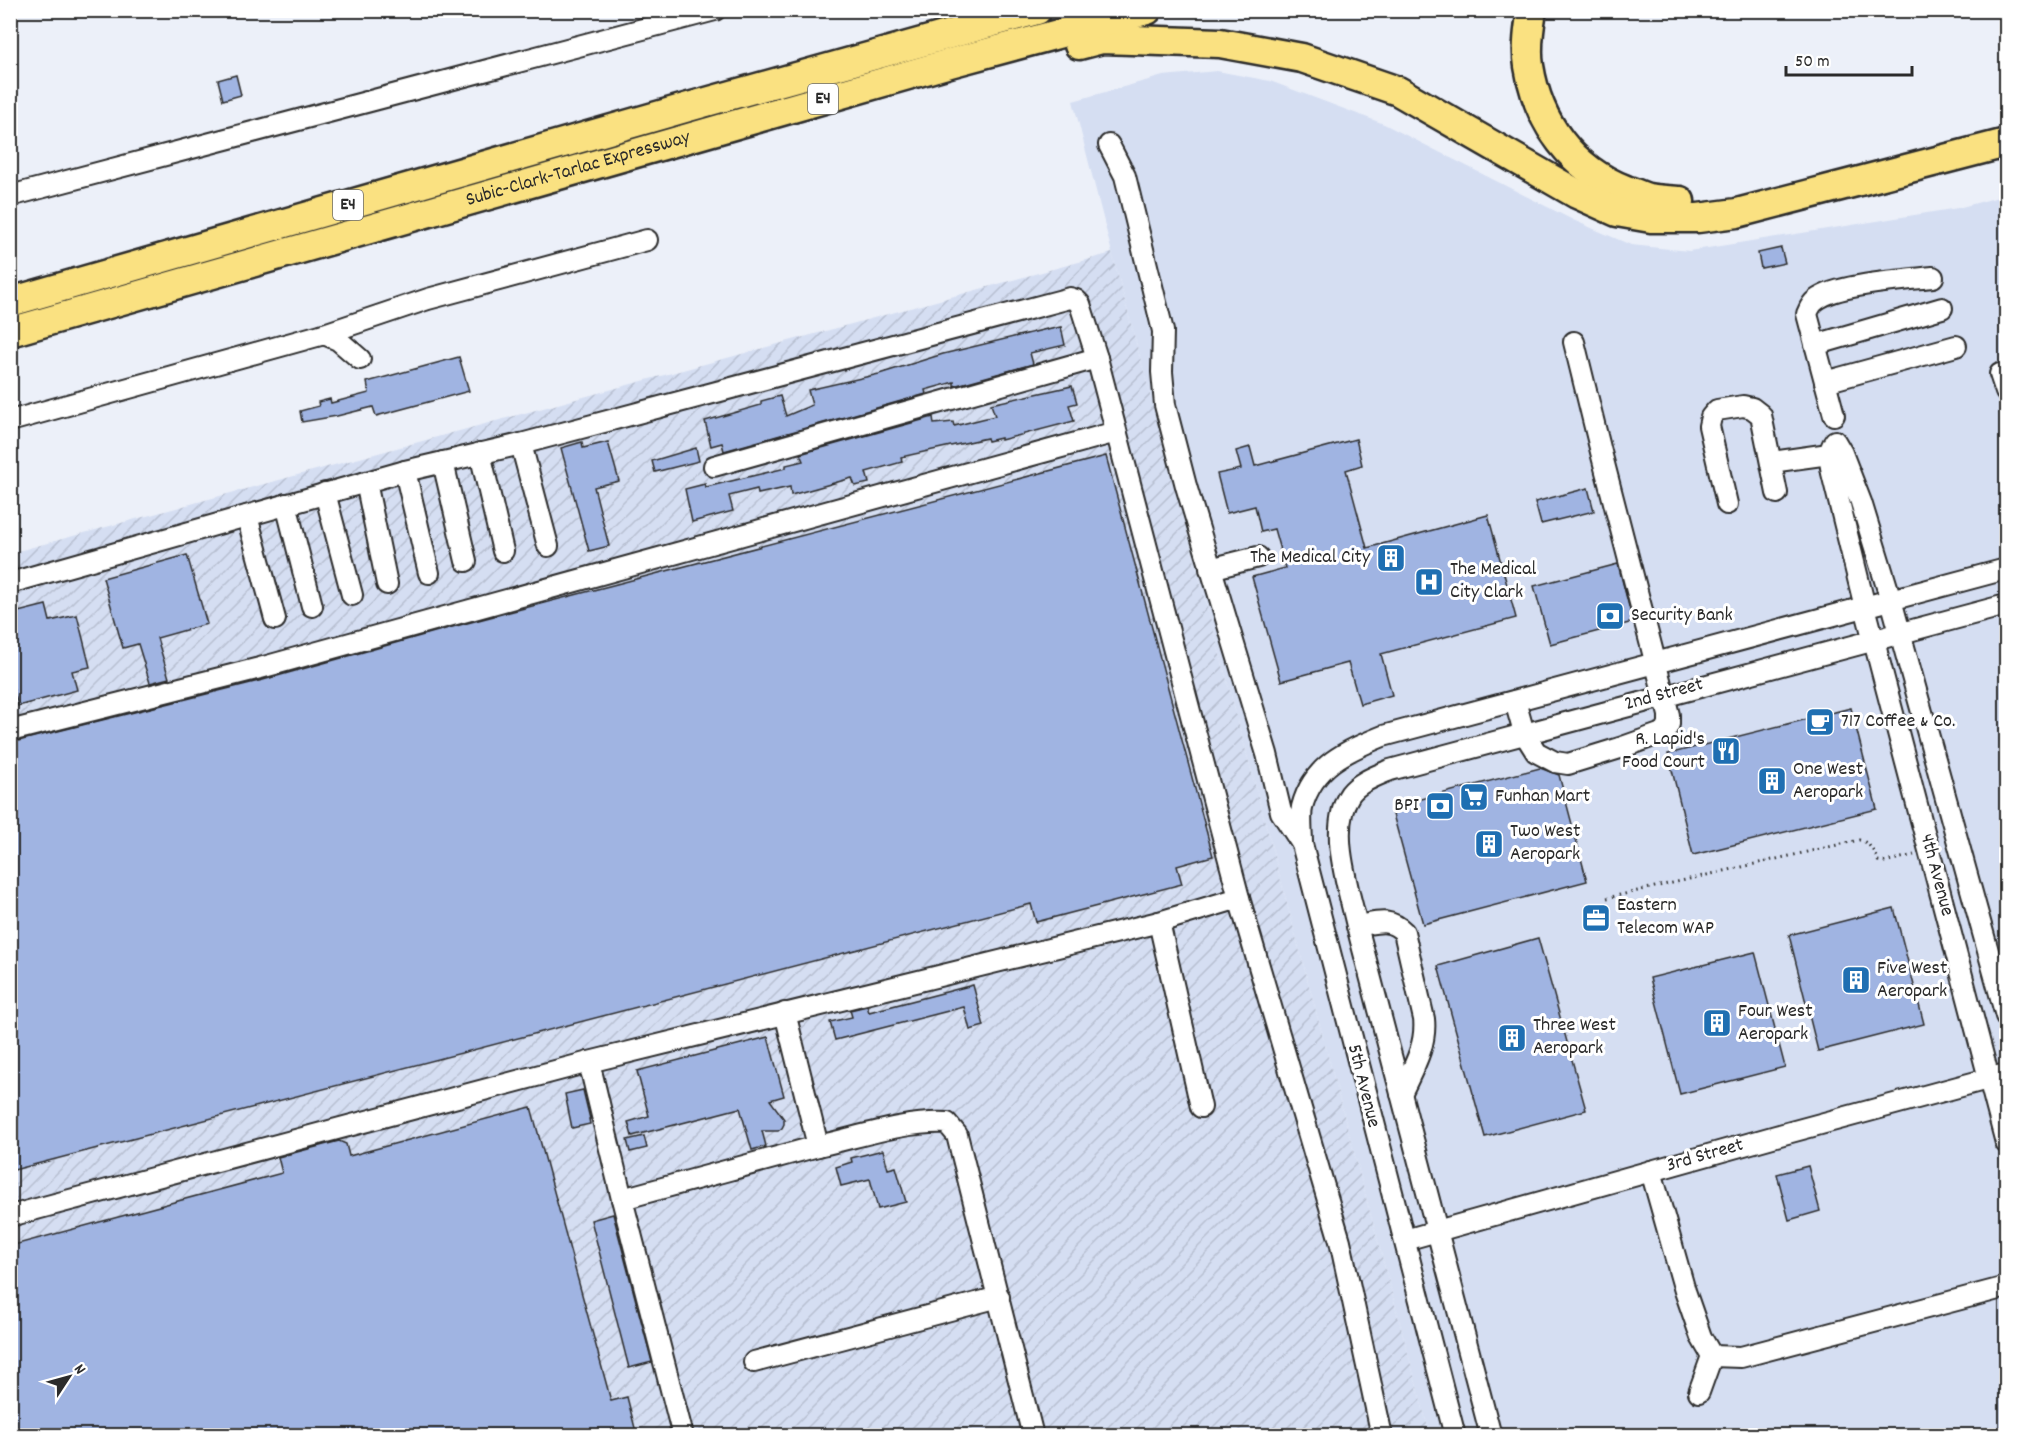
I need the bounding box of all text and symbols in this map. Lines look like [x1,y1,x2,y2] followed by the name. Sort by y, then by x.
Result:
[1786,39,1912,77] scale bar
[1795,50,1830,75] text: 50 m
[808,84,838,114] road number: E4
[463,124,694,215] street label: Subic-Clark-Tarlac Expressway
[333,190,363,220] road number: E4
[1375,542,1407,574] building icon: The Medical City
[1250,544,1371,572] place label: The Medical City
[1450,556,1537,607] place label: The Medical City Clark
[1413,566,1445,598] hospital icon: The Medical City Clark
[1594,600,1626,632] bank icon: Security Bank
[1631,602,1733,630] place label: Security Bank
[1621,671,1707,719] street label: 2nd Street
[1804,706,1836,738] cafe icon: 717 Coffee & Co.
[1841,708,1955,736] place label: 717 Coffee & Co.
[1622,726,1705,777] place label: R. Lapid's Food Court
[1710,735,1742,767] restaurant icon: R. Lapid's Food Court
[1793,756,1863,807] place label: One West Aeropark
[1756,765,1788,797] building icon: One West Aeropark
[1458,781,1490,813] supermarket icon: Funhan Mart
[1495,783,1590,811] place label: Funhan Mart
[1424,790,1456,822] bank icon: BPI
[1394,792,1419,820] place label: BPI
[1510,818,1580,869] place label: Two West Aeropark
[1473,828,1505,860] building icon: Two West Aeropark
[1912,831,1960,919] street label: 4th Avenue
[1617,892,1714,943] place label: Eastern Telecom WAP
[1580,902,1612,934] office icon: Eastern Telecom WAP
[1877,955,1947,1006] place label: Five West Aeropark
[1840,964,1872,996] building icon: Five West Aeropark
[1738,998,1813,1049] place label: Four West Aeropark
[1701,1007,1733,1039] building icon: Four West Aeropark
[1533,1012,1616,1063] place label: Three West Aeropark
[1496,1022,1528,1054] building icon: Three West Aeropark
[1339,1041,1387,1131] street label: 5th Avenue
[1663,1132,1747,1180] street label: 3rd Street
[39,1347,99,1407] north arrow
[67,1360,91,1380] text: N

